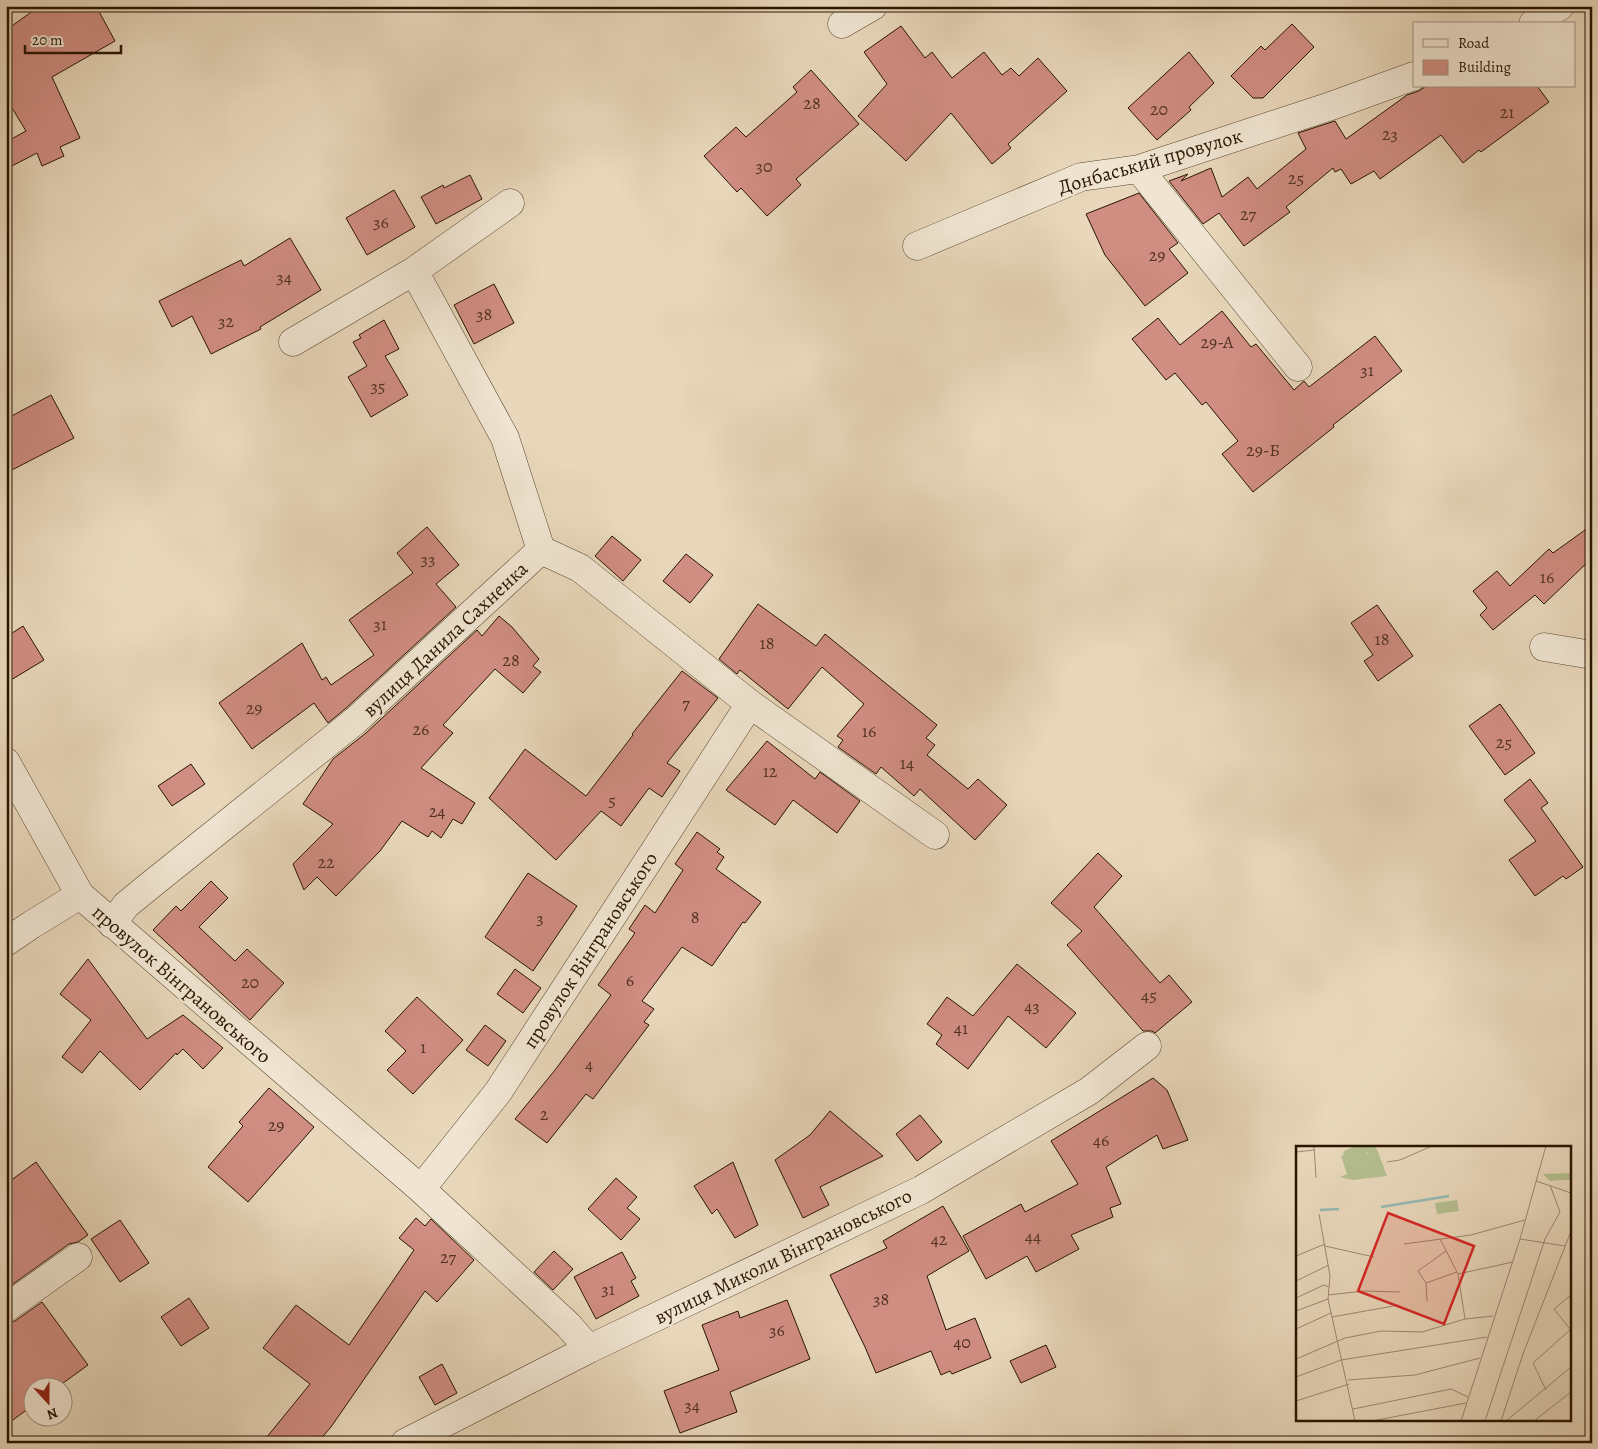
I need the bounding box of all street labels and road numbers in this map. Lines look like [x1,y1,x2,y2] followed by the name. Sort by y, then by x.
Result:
[1055,122,1245,201] street label: Донбаський провулок
[357,555,534,723] street label: вулиця Данила Сахненка
[517,847,664,1054] street label: провулок Вінграновського
[86,899,277,1070] street label: провулок Вінграновського
[650,1182,917,1331] street label: вулиця Миколи Вінграновського

